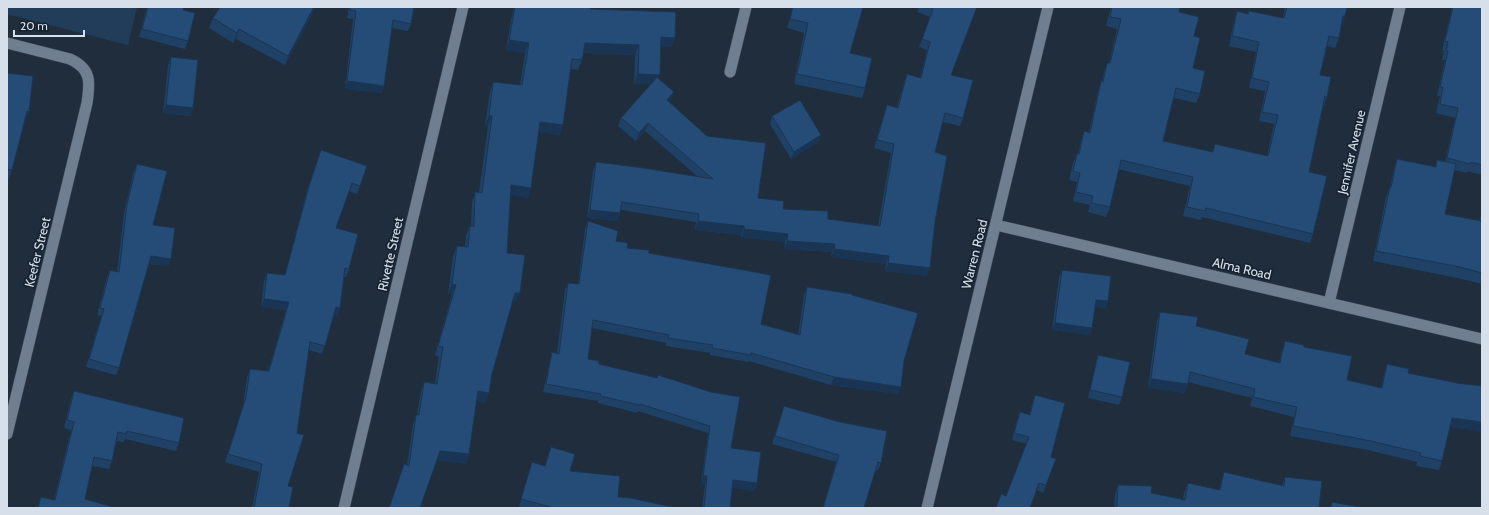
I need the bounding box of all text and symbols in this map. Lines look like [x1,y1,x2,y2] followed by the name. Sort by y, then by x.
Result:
[14,12,84,38] scale bar
[20,18,48,33] text: 20 m
[1333,108,1369,197] street label: Jennifer Avenue
[21,215,54,289] street label: Keefer Street
[374,215,406,292] street label: Rivette Street
[958,218,990,290] street label: Warren Road
[1211,253,1273,283] street label: Alma Road

